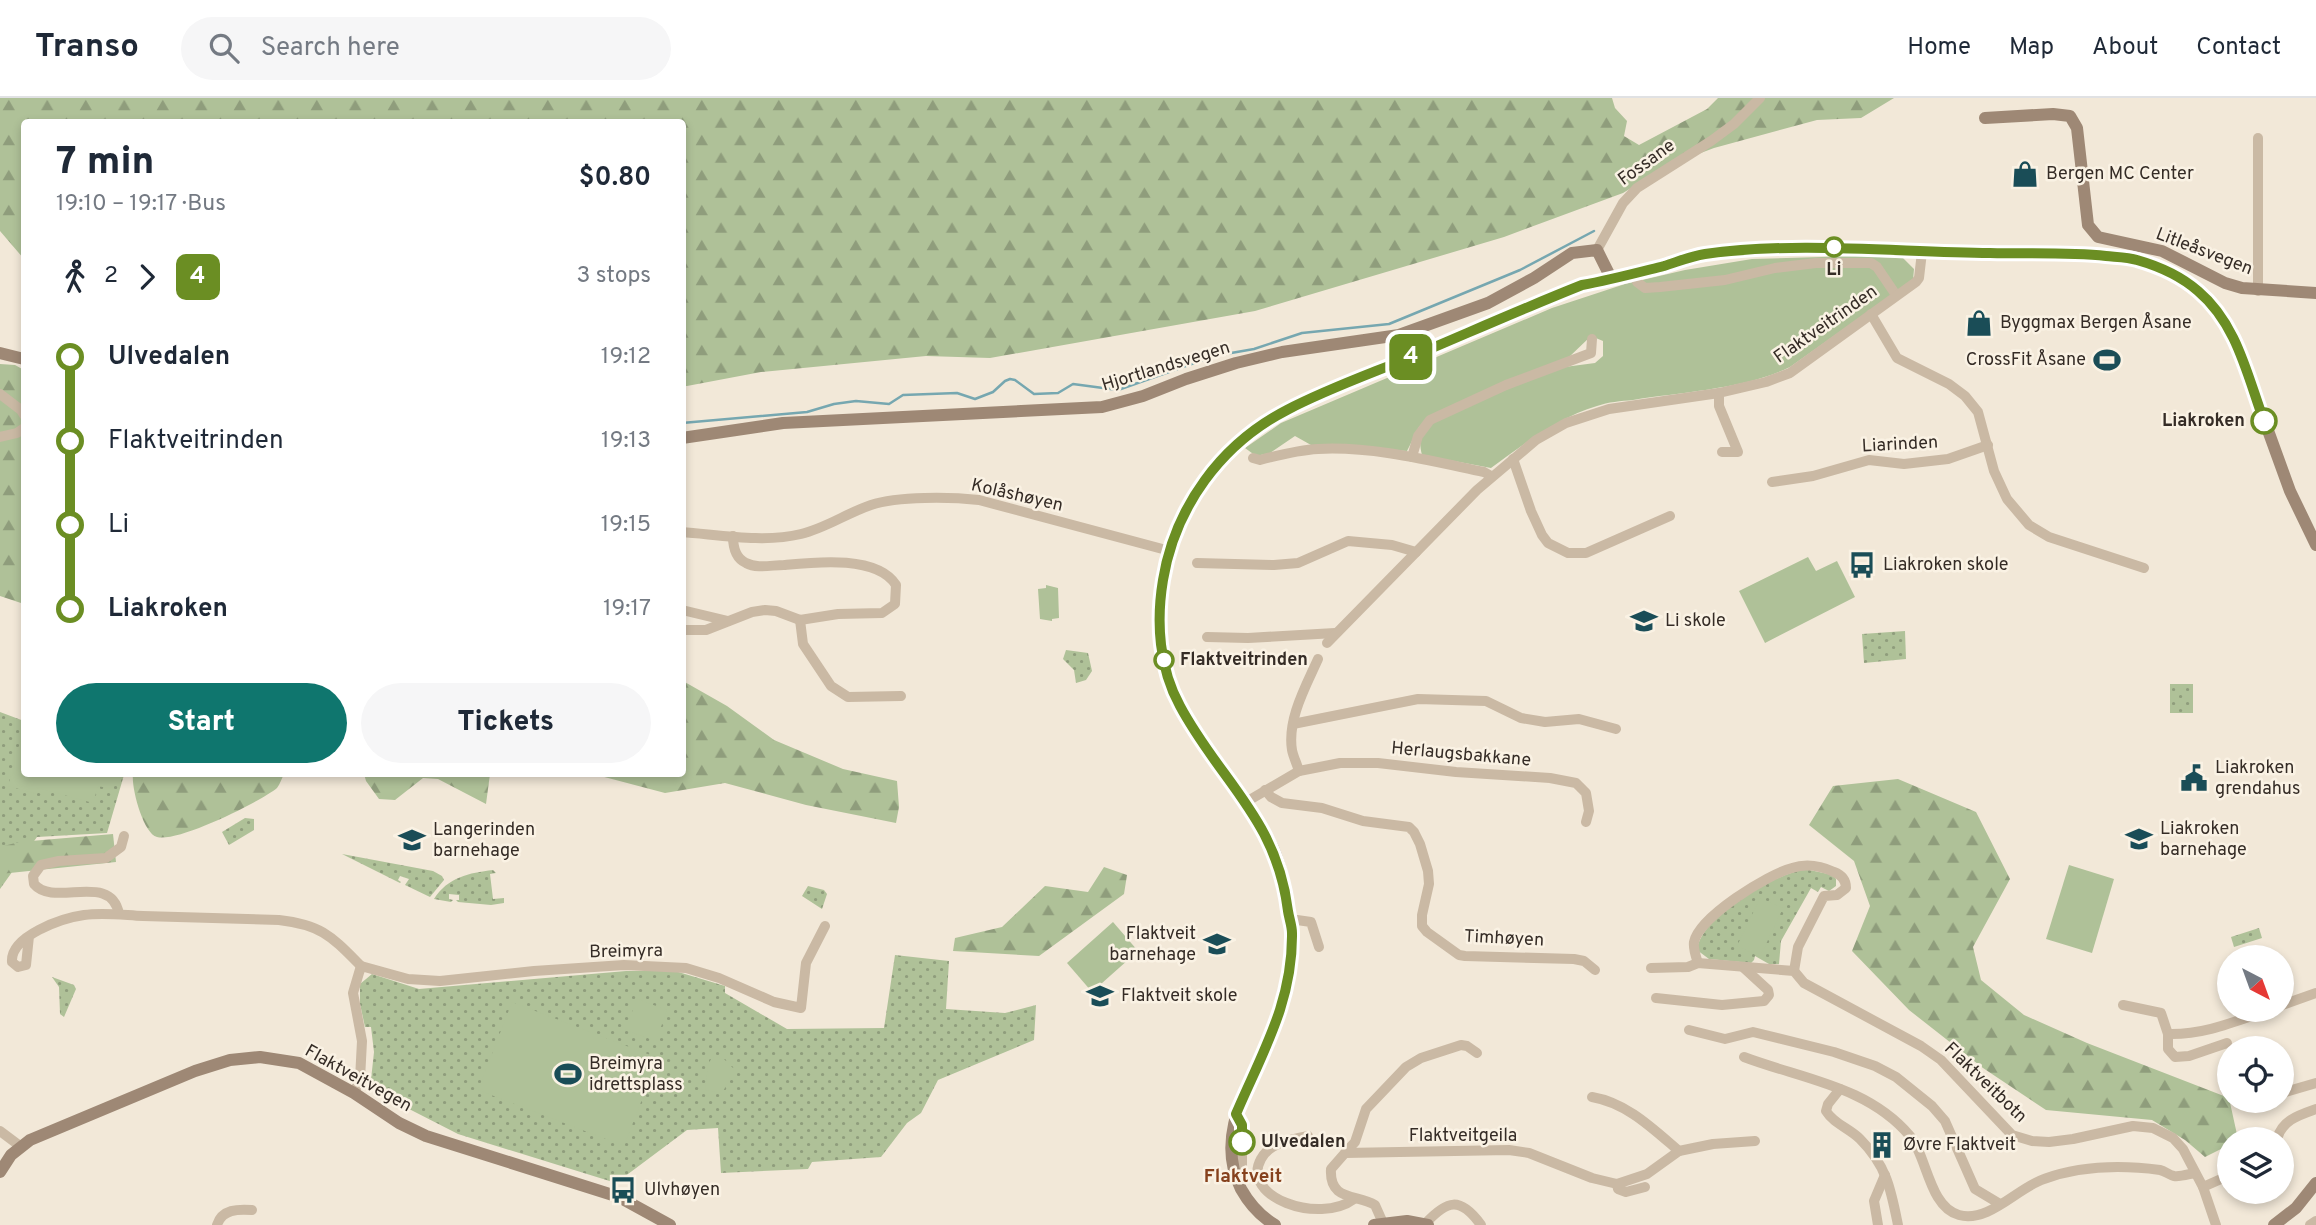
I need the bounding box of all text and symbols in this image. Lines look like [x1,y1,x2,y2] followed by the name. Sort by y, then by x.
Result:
[181,17,671,80] search box
[35,27,139,69] text: Transo
[205,29,243,67] icon: search
[261,32,400,65] text: Search here
[1907,33,1971,63] text: Home
[2009,33,2054,63] text: Map
[2092,33,2158,63] text: About
[2196,33,2281,63] text: Contact
[1614,135,1680,191] street label: Fossane
[56,139,154,188] text: 7 min
[2010,159,2040,189] shop icon: Bergen MC Center
[579,162,651,195] text: $0.80
[2046,163,2194,186] place label: Bergen MC Center
[56,190,226,219] text: 19:10 – 19:17 · Bus
[2152,223,2256,281] street label: Litleåsvegen
[1824,237,1844,257] marker: Li
[56,258,94,296] icon: walk
[128,258,166,296] icon: forward
[1826,259,1842,282] place label: Li
[104,262,118,291] text: 2
[190,262,206,292] text: 4
[576,262,651,291] text: 3 stops
[1770,281,1882,369] street label: Flaktveitrinden
[1964,308,1994,338] shop icon: Byggmax Bergen Åsane
[2000,312,2192,335] place label: Byggmax Bergen Åsane
[1388,334,1434,380] line badge: 4
[1099,337,1233,397] street label: Hjortlandsvegen
[108,341,230,374] text: Ulvedalen
[1403,342,1419,372] text: 4
[601,343,651,372] text: 19:12
[2092,345,2122,375] sports icon: CrossFit Åsane
[1966,349,2086,372] place label: CrossFit Åsane
[2251,408,2277,434] marker: Liakroken
[2162,410,2245,433] place label: Liakroken
[108,425,284,458] text: Flaktveitrinden
[601,427,651,456] text: 19:13
[1861,432,1939,458] street label: Liarinden
[969,474,1065,518] street label: Kolåshøyen
[108,509,129,542] text: Li
[601,511,651,540] text: 19:15
[1847,550,1877,580] bus stop icon: Liakroken skole
[1883,554,2009,577] place label: Liakroken skole
[108,593,228,626] text: Liakroken
[603,595,651,624] text: 19:17
[1629,606,1659,636] school or university icon: Li skole
[1665,610,1726,633] place label: Li skole
[1180,649,1308,672] place label: Flaktveitrinden
[1154,650,1174,670] marker: Flaktveitrinden
[56,683,347,763] button: Start
[361,683,651,763] button: Tickets
[1390,737,1532,773] street label: Herlaugsbakkane
[2215,757,2300,801] place label: Liakroken grendahus
[2179,763,2209,793] public building icon: Liakroken grendahus
[2160,818,2247,862] place label: Liakroken barnehage
[433,819,535,863] place label: Langerinden barnehage
[2124,824,2154,854] school or university icon: Liakroken barnehage
[397,825,427,855] school or university icon: Langerinden barnehage
[1109,923,1196,967] place label: Flaktveit barnehage
[1463,925,1545,953] street label: Timhøyen
[1202,929,1232,959] school or university icon: Flaktveit barnehage
[589,940,663,964] street label: Breimyra
[2217,945,2294,1022] north arrow
[2217,945,2294,1204] map controls
[1085,981,1115,1011] school or university icon: Flaktveit skole
[1121,985,1237,1008] place label: Flaktveit skole
[2217,1036,2294,1113] button: locate
[1939,1038,2031,1128] street label: Flaktveitbotn
[300,1040,416,1118] street label: Flaktveitvegen
[589,1053,683,1097] place label: Breimyra idrettsplass
[553,1059,583,1089] sports icon: Breimyra idrettsplass
[1409,1125,1517,1148] street label: Flaktveitgeila
[2217,1127,2294,1204] button: layers
[1229,1129,1255,1155] marker: Ulvedalen
[1867,1130,1897,1160] building icon: Øvre Flaktveit
[1261,1131,1346,1154] place label: Ulvedalen
[1903,1134,2016,1157] place label: Øvre Flaktveit
[1204,1165,1282,1189] district label: Flaktveit
[608,1175,638,1205] bus stop icon: Ulvhøyen
[644,1179,720,1202] place label: Ulvhøyen

